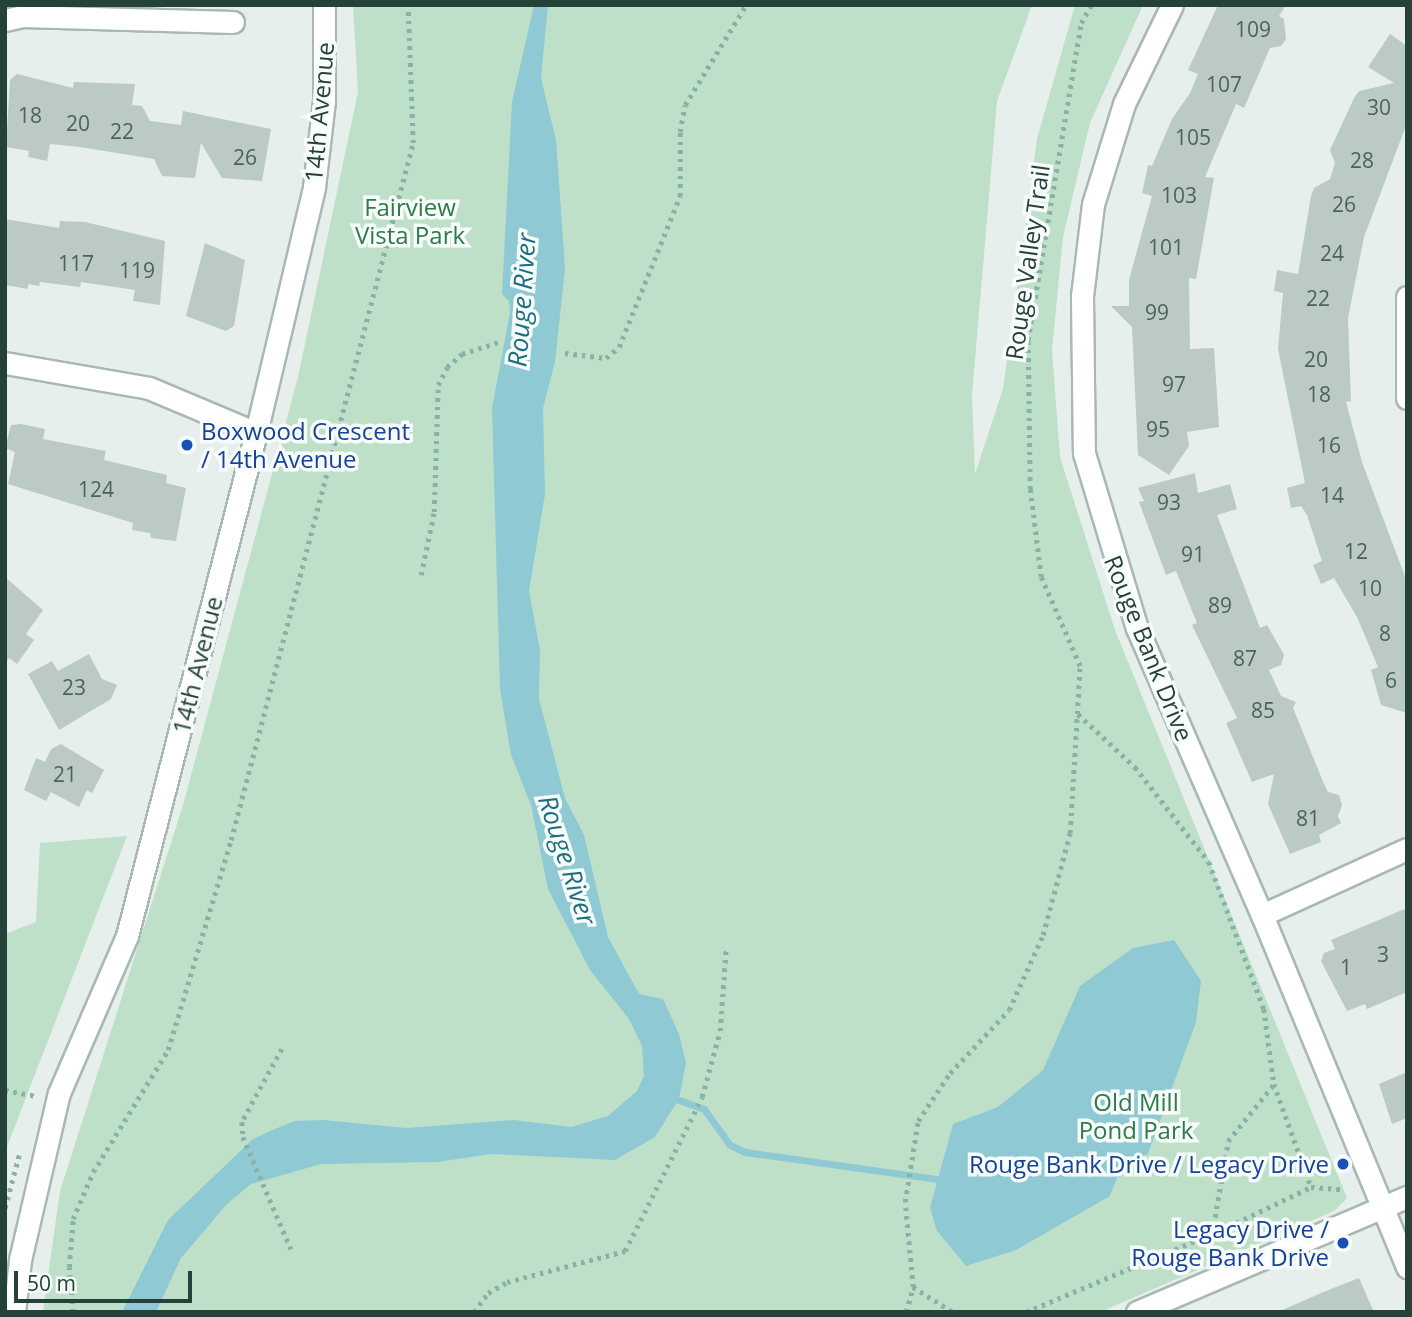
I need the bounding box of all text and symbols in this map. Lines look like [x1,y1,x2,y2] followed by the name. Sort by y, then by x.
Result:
[1235,16,1271,42] house number: 109
[299,41,339,183] street label: 14th Avenue
[1206,71,1242,97] house number: 107
[1367,94,1391,120] house number: 30
[18,102,42,128] house number: 18
[66,110,90,136] house number: 20
[110,118,134,144] house number: 22
[1175,124,1211,150] house number: 105
[233,144,257,170] house number: 26
[1350,147,1374,173] house number: 28
[999,163,1055,361] street label: Rouge Valley Trail
[1161,182,1197,208] house number: 103
[1332,191,1356,217] house number: 26
[355,193,465,249] park label: Fairview Vista Park
[502,232,542,368] water label: Rouge River
[1148,234,1184,260] house number: 101
[1320,240,1344,266] house number: 24
[58,250,94,276] house number: 117
[119,257,155,283] house number: 119
[1306,285,1330,311] house number: 22
[1145,299,1169,325] house number: 99
[1304,346,1328,372] house number: 20
[1162,371,1186,397] house number: 97
[1307,381,1331,407] house number: 18
[1146,416,1170,442] house number: 95
[201,417,410,473] place label: Boxwood Crescent / 14th Avenue
[1317,432,1341,458] house number: 16
[179,437,195,453] marker: Boxwood Crescent / 14th Avenue
[78,476,114,502] house number: 124
[1320,482,1344,508] house number: 14
[1157,489,1181,515] house number: 93
[1344,538,1368,564] house number: 12
[1181,541,1205,567] house number: 91
[1099,551,1199,745] street label: Rouge Bank Drive
[1358,575,1382,601] house number: 10
[1208,592,1232,618] house number: 89
[166,593,228,737] street label: 14th Avenue
[1379,620,1391,646] house number: 8
[1233,645,1257,671] house number: 87
[1385,667,1397,693] house number: 6
[62,674,86,700] house number: 23
[1251,697,1275,723] house number: 85
[53,761,77,787] house number: 21
[531,791,603,929] water label: Rouge River
[1296,805,1320,831] house number: 81
[1377,941,1389,967] house number: 3
[1340,954,1352,980] house number: 1
[1079,1088,1193,1144] park label: Old Mill Pond Park
[969,1150,1329,1178] place label: Rouge Bank Drive / Legacy Drive
[1335,1156,1351,1172] marker: Rouge Bank Drive / Legacy Drive
[1131,1215,1329,1271] place label: Legacy Drive / Rouge Bank Drive
[1335,1235,1351,1251] marker: Legacy Drive / Rouge Bank Drive
[18,1258,196,1302] scale bar
[27,1269,76,1297] text: 50 m

